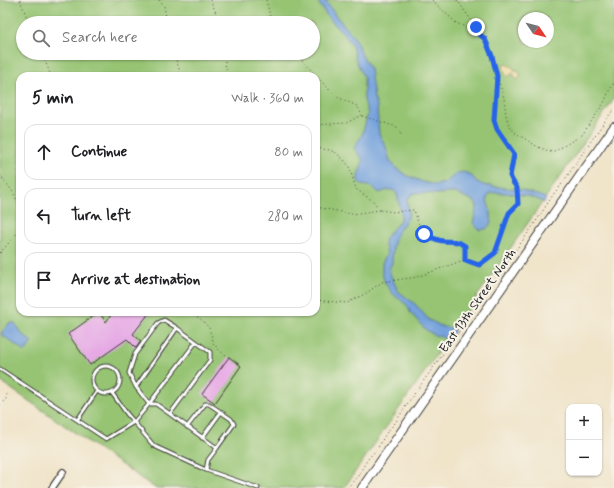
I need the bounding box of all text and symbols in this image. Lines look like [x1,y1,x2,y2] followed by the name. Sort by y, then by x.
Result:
[518,12,554,48] north arrow
[16,16,320,60] search box
[467,18,485,36] route end
[30,27,52,49] icon: search
[62,28,138,48] text: Search here
[32,87,74,109] text: 5 min
[231,90,304,107] text: Walk · 360 m
[33,141,55,163] icon: ahead
[71,142,127,162] text: Continue
[274,144,303,161] text: 80 m
[33,205,55,227] icon: left
[71,206,131,226] text: Turn left
[268,208,303,225] text: 280 m
[415,225,433,243] route start
[436,245,520,356] street label: East 13th Street North
[33,269,55,291] icon: arrive
[71,270,200,290] text: Arrive at destination
[566,404,602,476] map controls
[566,404,602,440] button: +
[566,440,602,476] button: −

